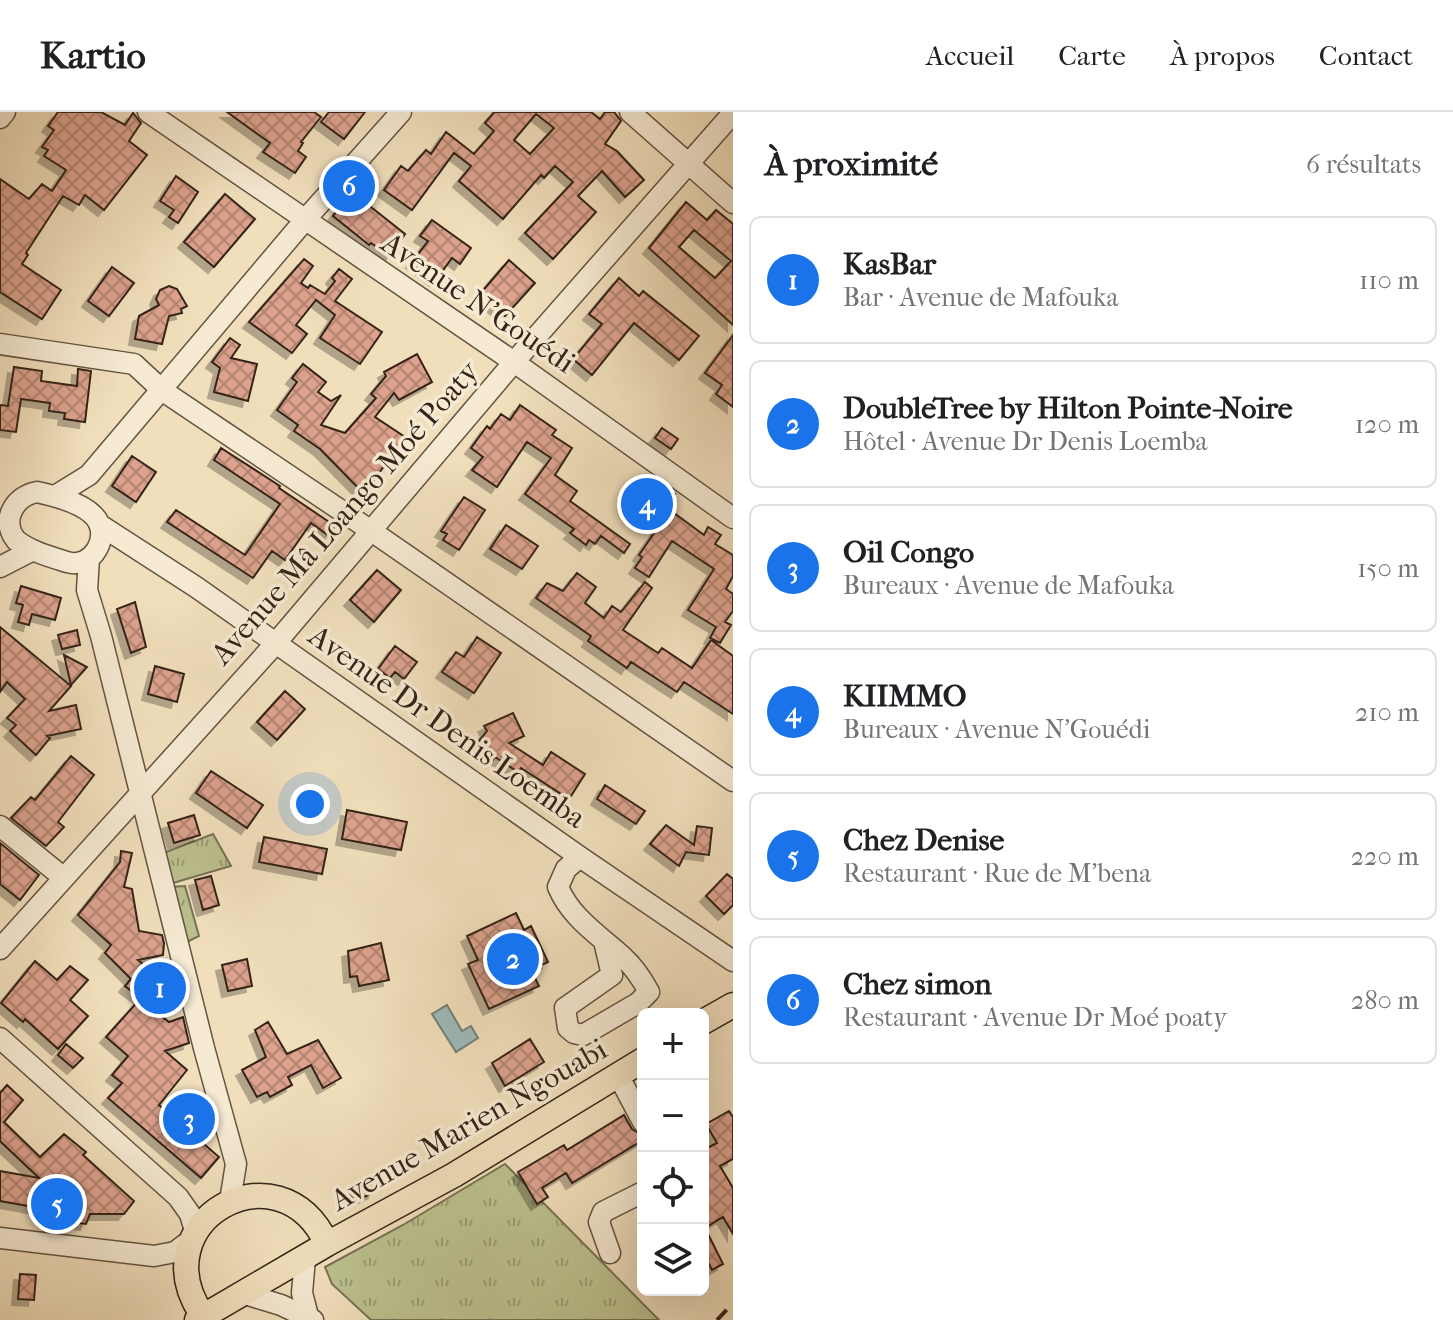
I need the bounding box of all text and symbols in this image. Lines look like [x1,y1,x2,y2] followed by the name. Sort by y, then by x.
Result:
[40,33,146,78] text: Kartio
[926,39,1014,72] text: Accueil
[1058,39,1126,72] text: Carte
[1170,39,1275,72] text: À propos
[1319,39,1413,72] text: Contact
[765,144,938,184] text: À proximité
[1306,149,1421,180] text: 6 résultats
[323,156,375,216] pin: 6
[374,225,581,381] street label: Avenue N'Gouédi
[843,247,936,282] text: KasBar
[788,265,798,296] text: 1
[1359,265,1419,296] text: 110 m
[843,282,1118,313] text: Bar · Avenue de Mafouka
[203,354,487,672] street label: Avenue Mâ Loango Moé Poaty
[843,391,1293,426] text: DoubleTree by Hilton Pointe-Noire
[786,409,800,440] text: 2
[1355,409,1419,440] text: 120 m
[843,426,1208,457] text: Hôtel · Avenue Dr Denis Loemba
[621,474,673,534] pin: 4
[843,535,974,570] text: Oil Congo
[788,553,798,584] text: 3
[1357,553,1419,584] text: 150 m
[843,570,1174,601] text: Bureaux · Avenue de Mafouka
[301,618,593,836] street label: Avenue Dr Denis Loemba
[843,679,967,714] text: KIIMMO
[785,697,801,728] text: 4
[1355,697,1419,728] text: 210 m
[843,714,1150,745] text: Bureaux · Avenue N'Gouédi
[290,784,330,824] your location
[843,823,1004,858] text: Chez Denise
[787,841,799,872] text: 5
[1351,841,1419,872] text: 220 m
[843,858,1151,889] text: Restaurant · Rue de M'bena
[487,929,539,989] pin: 2
[134,958,186,1018] pin: 1
[843,967,992,1002] text: Chez simon
[786,985,800,1016] text: 6
[1351,985,1419,1016] text: 280 m
[843,1002,1227,1033] text: Restaurant · Avenue Dr Moé poaty
[637,1008,709,1296] map controls
[637,1008,709,1080] button: +
[324,1032,613,1219] street label: Avenue Marien Ngouabi
[637,1080,709,1152] button: −
[163,1089,215,1149] pin: 3
[637,1152,709,1224] button: locate
[31,1174,83,1234] pin: 5
[637,1224,709,1296] button: layers

